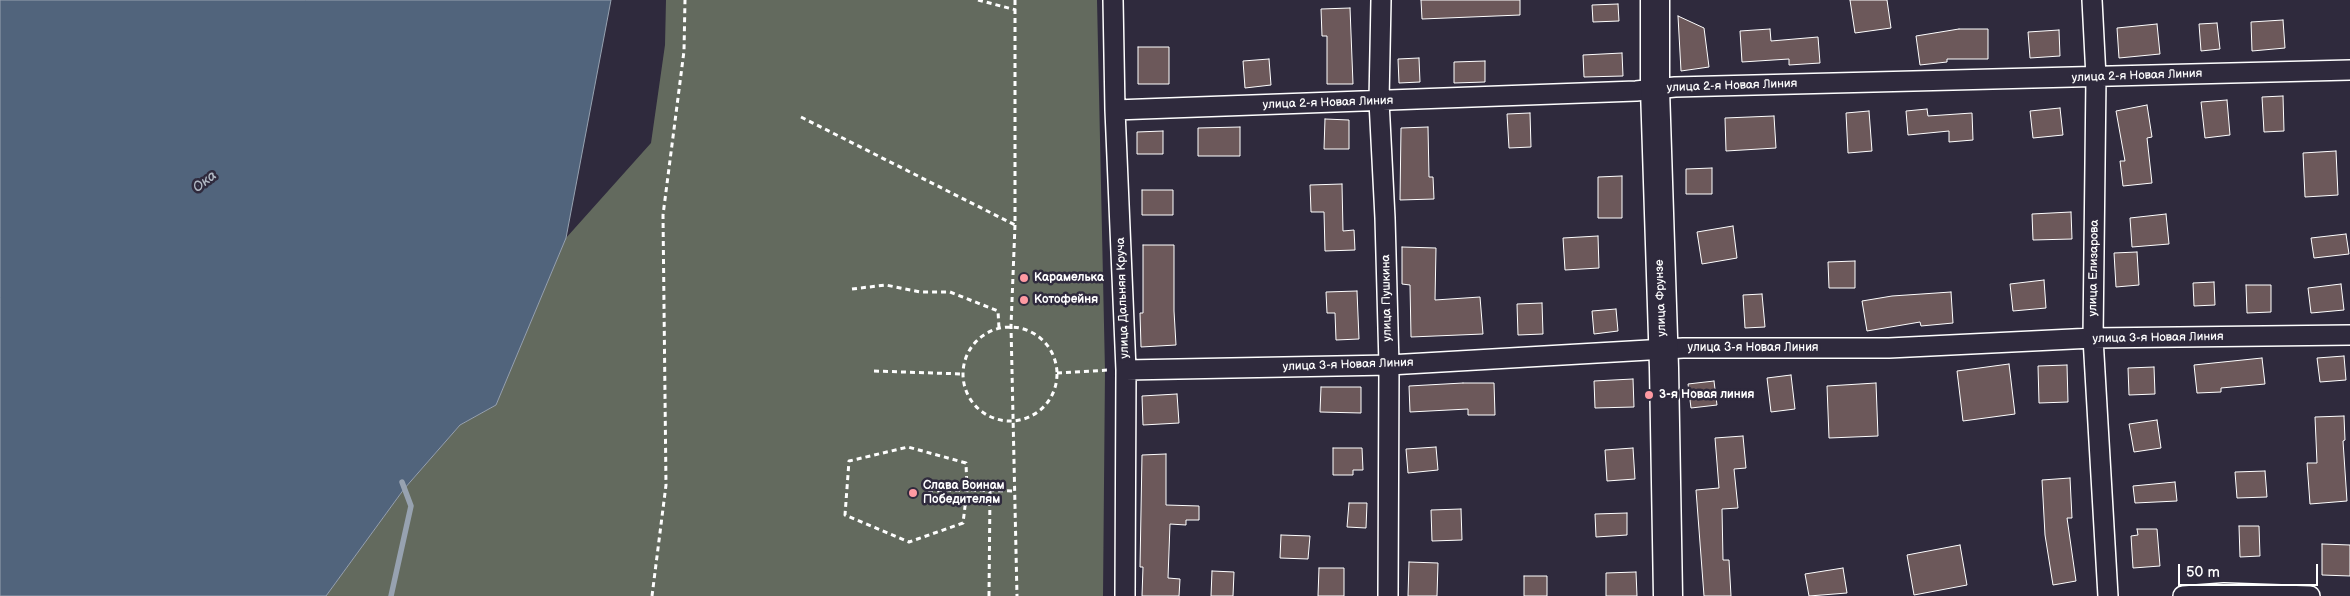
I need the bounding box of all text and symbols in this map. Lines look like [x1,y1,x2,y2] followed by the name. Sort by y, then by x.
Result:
[2071,67,2203,85] street label: улица 2-я Новая Линия
[1666,77,1798,95] street label: улица 2-я Новая Линия
[1262,94,1394,112] street label: улица 2-я Новая Линия
[190,167,220,197] water label: Ока
[2086,219,2102,317] street label: улица Елизарова
[1114,237,1132,359] street label: улица Дальняя Круча
[1379,254,1395,342] street label: улица Пушкина
[1652,259,1670,337] street label: улица Фрунзе
[1034,271,1104,285] place label: Карамелька
[1018,272,1030,284] marker: Карамелька
[1034,293,1098,307] place label: Котофейня
[1018,294,1030,306] marker: Котофейня
[2092,330,2224,346] street label: улица 3-я Новая Линия
[1687,341,1819,355] street label: улица 3-я Новая Линия
[1282,356,1414,374] street label: улица 3-я Новая Линия
[1659,388,1754,402] place label: 3-я Новая линия
[1643,389,1655,401] marker: 3-я Новая линия
[923,479,1005,507] place label: Слава Воинам Победителям
[907,487,919,499] marker: Слава Воинам Победителям
[2180,554,2320,586] scale bar
[2186,563,2220,582] text: 50 m

